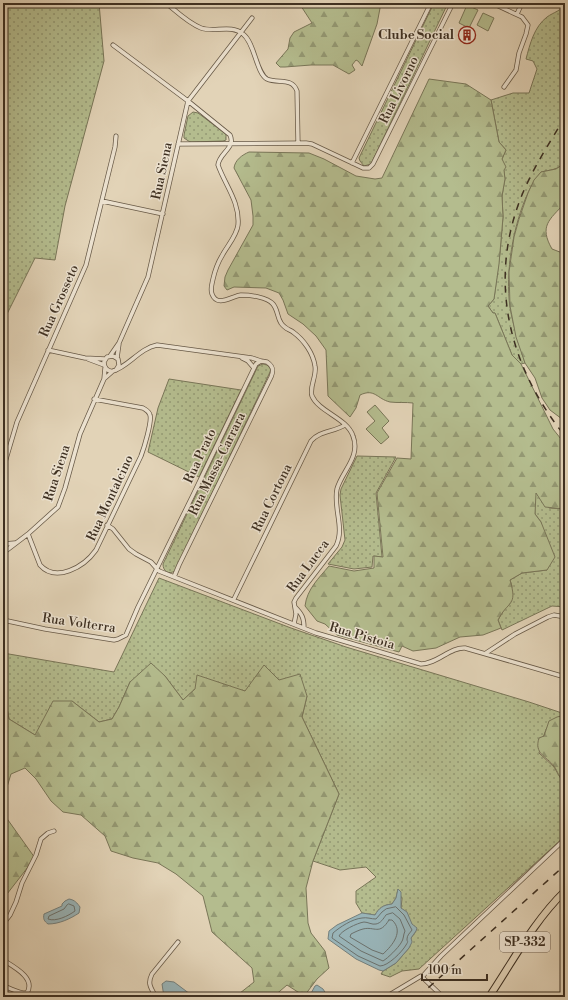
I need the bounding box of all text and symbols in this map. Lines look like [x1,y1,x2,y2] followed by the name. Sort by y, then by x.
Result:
[457,25,477,45] building icon: Clube Social
[378,27,455,43] place label: Clube Social
[376,54,422,126] street label: Rua Livorno
[148,140,176,201] street label: Rua Siena
[36,262,82,340] street label: Rua Grosseto
[185,409,249,518] street label: Rua Massa-Carrara
[180,426,220,486] street label: Rua Prato
[40,442,74,503] street label: Rua Siena
[83,452,137,544] street label: Rua Montalcino
[249,461,296,535] street label: Rua Cortona
[283,536,333,596] street label: Rua Lucca
[41,610,117,636] street label: Rua Volterra
[327,619,397,653] street label: Rua Pistoia
[500,932,550,952] road number: SP-332
[422,956,487,982] scale bar
[428,963,462,978] text: 100 m

